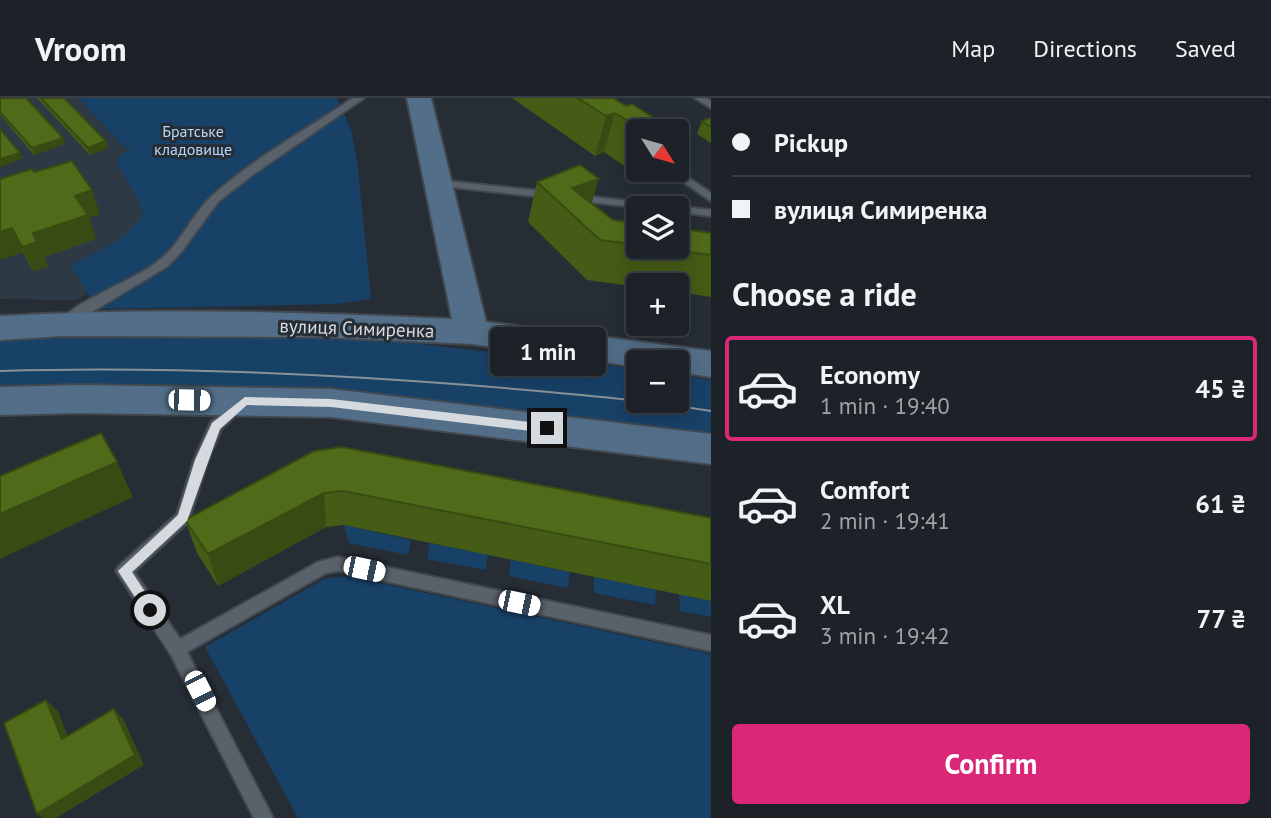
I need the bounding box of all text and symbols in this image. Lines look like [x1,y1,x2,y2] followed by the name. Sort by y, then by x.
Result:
[35,27,127,70] text: Vroom
[951,33,995,64] text: Map
[1033,33,1137,64] text: Directions
[1175,33,1236,64] text: Saved
[626,119,690,182] north arrow
[626,119,689,413] map controls
[154,121,232,159] park label: Братське кладовище
[774,126,848,159] text: Pickup
[774,193,987,226] text: вулиця Симиренка
[626,196,689,259] button: layers
[626,273,689,336] button: +
[732,273,917,315] text: Choose a ride
[279,313,435,343] street label: вулиця Симиренка
[489,327,605,376] callout: 1 min
[520,337,576,366] text: 1 min
[626,350,689,413] button: −
[736,357,799,420] icon: car
[820,358,920,391] text: Economy
[1195,372,1246,405] text: 45 ₴
[168,389,211,411] car
[820,391,950,420] text: 1 min · 19:40
[531,412,563,444] route end
[736,472,799,535] icon: car
[820,473,910,506] text: Comfort
[1195,487,1246,520] text: 61 ₴
[820,506,950,535] text: 2 min · 19:41
[342,554,387,584] car
[736,587,799,650] icon: car
[497,588,542,618] car
[820,588,850,621] text: XL
[134,594,166,626] route start
[1197,602,1246,635] text: 77 ₴
[820,621,950,650] text: 3 min · 19:42
[182,668,219,714] car
[732,724,1250,804] button: Confirm

